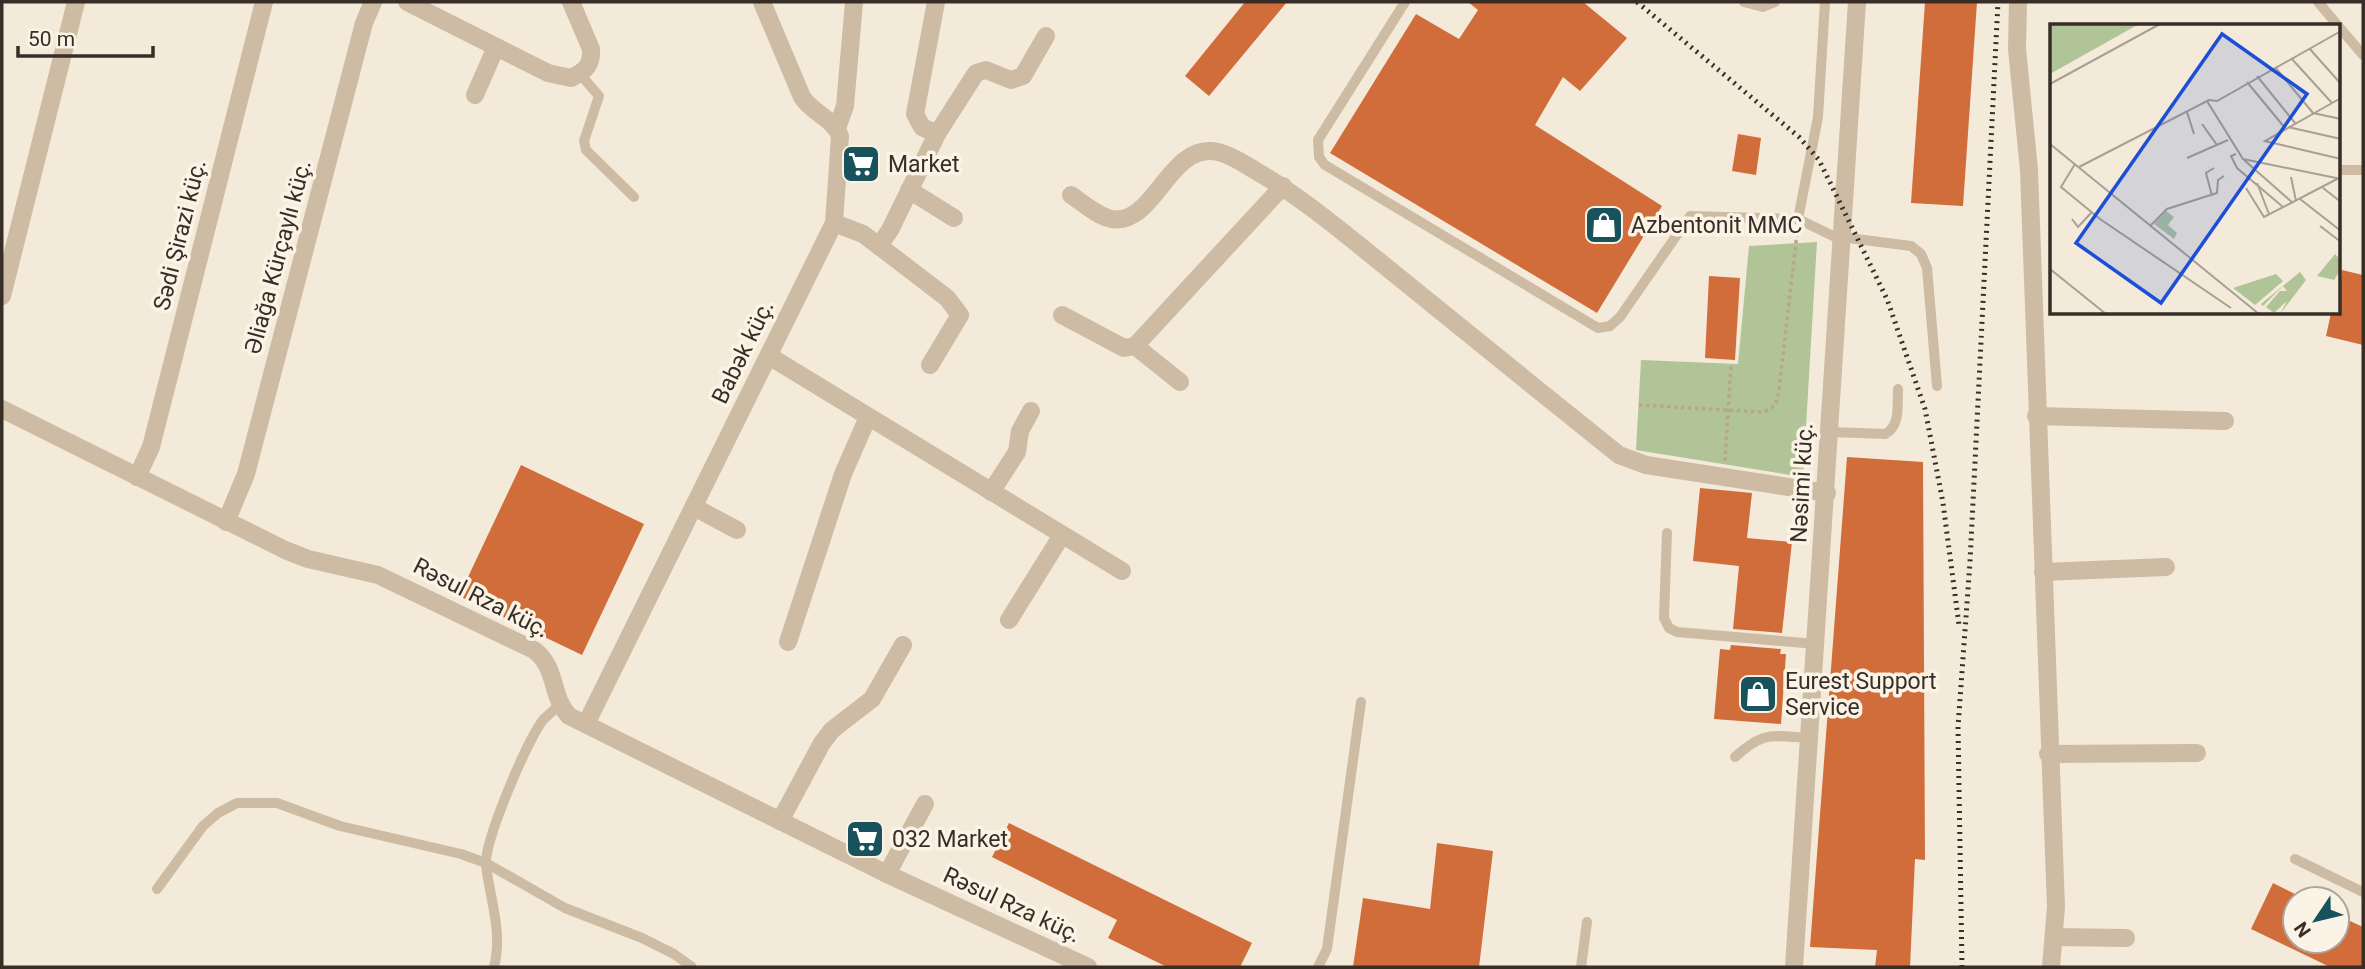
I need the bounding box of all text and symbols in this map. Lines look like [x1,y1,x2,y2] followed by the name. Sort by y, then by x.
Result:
[18,14,152,58] scale bar
[2050,24,2340,315] inset map
[28,27,75,51] text: 50 m
[840,143,882,185] supermarket icon: Market
[888,151,960,178] place label: Market
[148,157,212,313] street label: Sədi Şirazi küç.
[239,157,317,357] street label: Əliağa Kürçaylı küç.
[1583,204,1625,246] shop icon: Azbentonit MMC
[1631,212,1802,239] place label: Azbentonit MMC
[706,296,780,408] street label: Babək küç.
[1785,422,1819,544] street label: Nəsimi küç.
[409,552,553,644] street label: Rəsul Rza küç.
[1785,668,1937,721] place label: Eurest Support Service
[1737,673,1779,715] shop icon: Eurest Support Service
[844,818,886,860] supermarket icon: 032 Market
[892,826,1008,853] place label: 032 Market
[939,861,1085,949] street label: Rəsul Rza küç.
[2281,885,2351,955] north arrow
[2289,917,2316,942] text: N

